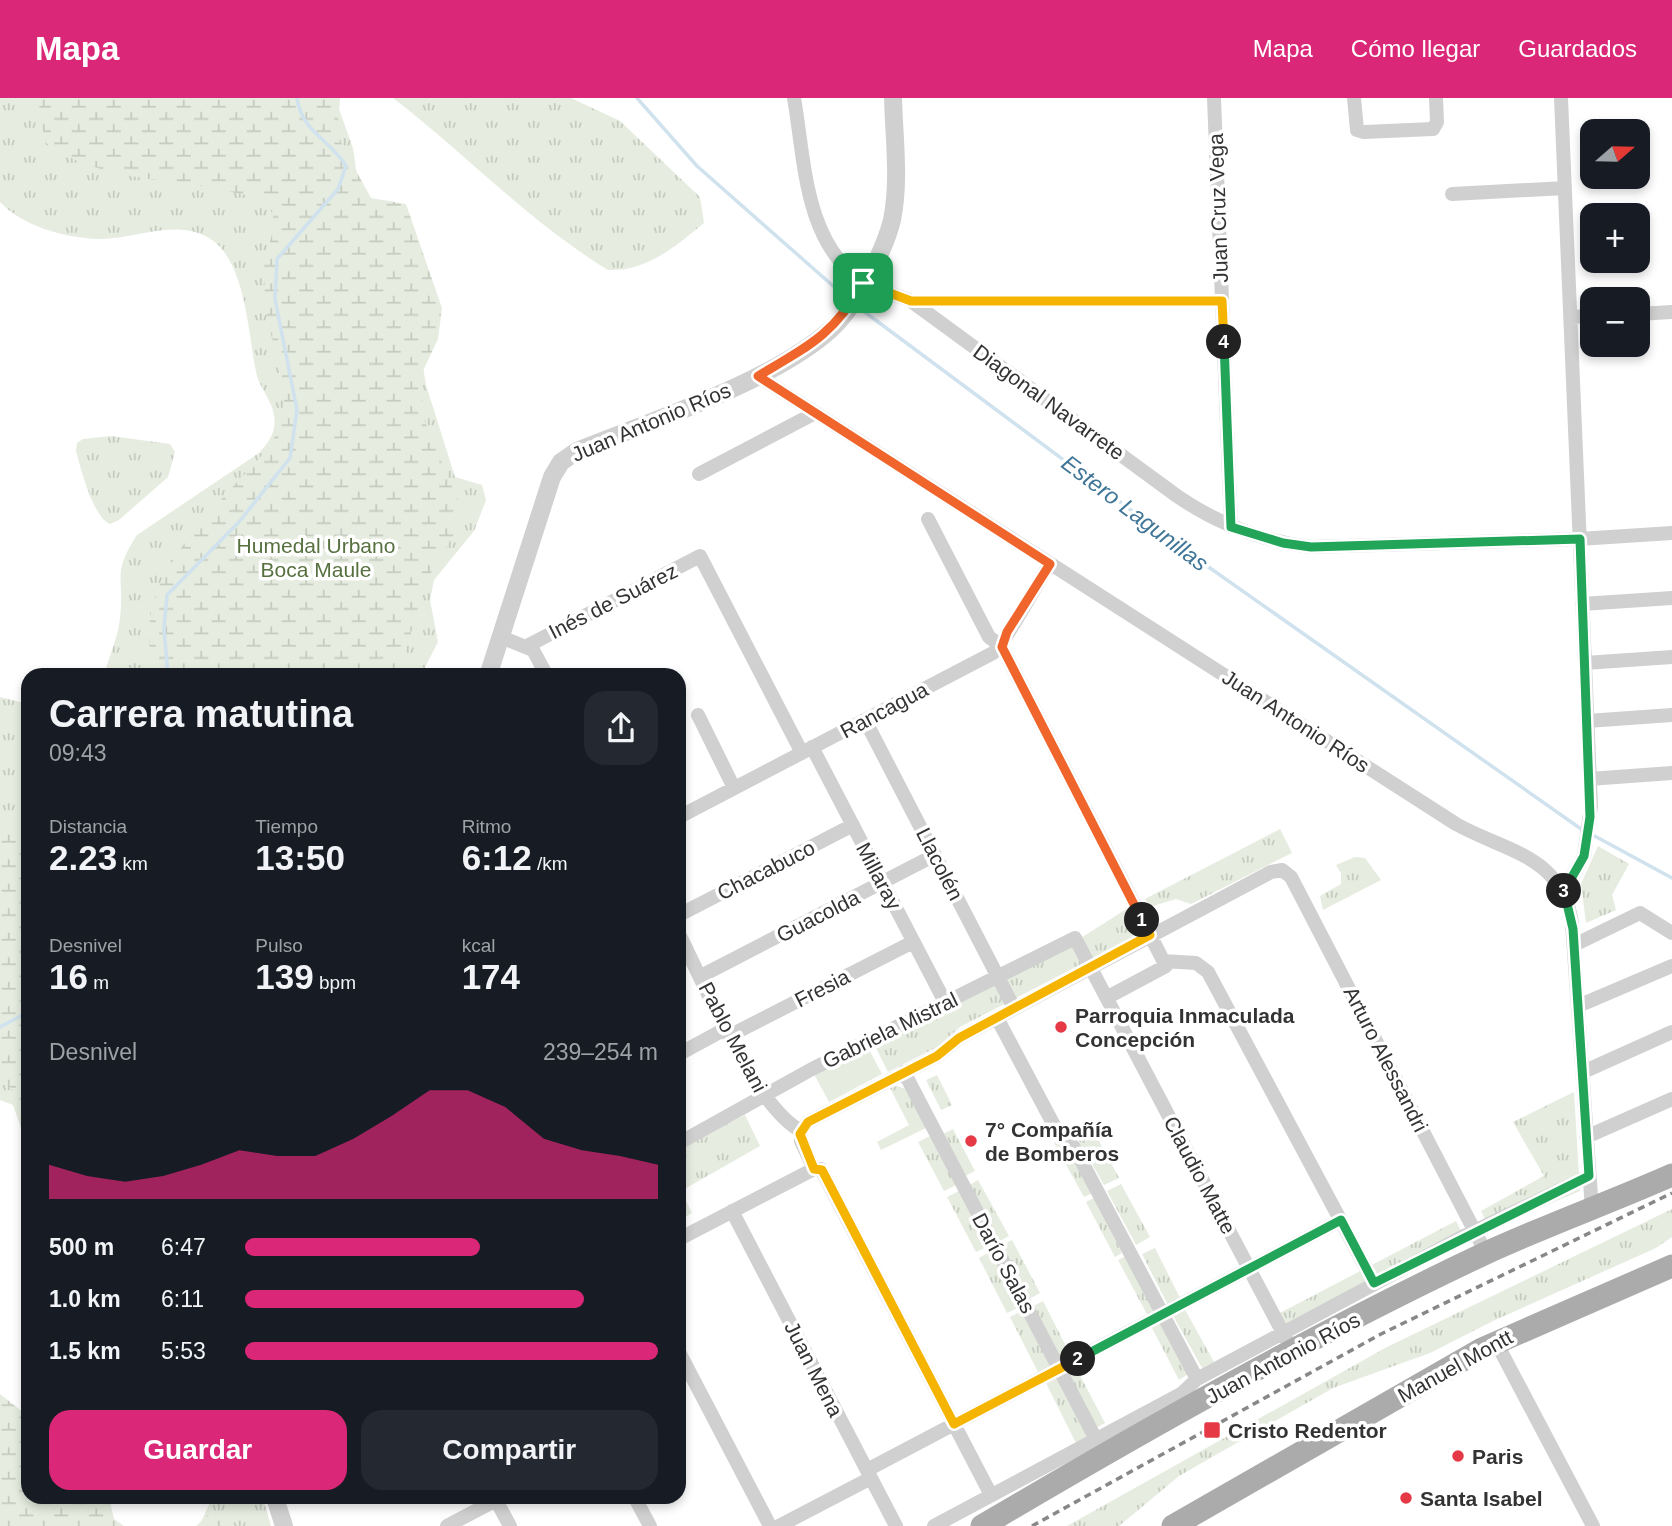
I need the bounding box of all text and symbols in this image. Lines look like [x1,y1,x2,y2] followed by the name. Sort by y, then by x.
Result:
[35,30,119,67] text: Mapa
[1253,35,1313,62] text: Mapa
[1351,35,1480,62] text: Cómo llegar
[1518,35,1637,62] text: Guardados
[1580,119,1650,189] north arrow
[1580,119,1650,357] map controls
[1204,133,1232,283] street label: Juan Cruz Vega
[1580,203,1650,273] button: +
[833,253,893,313] pin
[844,264,882,302] icon: arrive
[1580,287,1650,357] button: −
[1206,324,1242,360] pin: 4
[1218,331,1229,352] text: 4
[969,340,1129,464] street label: Diagonal Navarrete
[568,378,734,466] street label: Juan Antonio Ríos
[1057,450,1214,577] water label: Estero Lagunillas
[237,534,395,581] park label: Humedal Urbano Boca Maule
[545,559,681,643] street label: Inés de Suárez
[1218,665,1374,777] street label: Juan Antonio Ríos
[836,677,932,743] street label: Rancagua
[584,691,658,765] button: share
[49,693,353,735] text: Carrera matutina
[49,740,107,766] text: 09:43
[49,816,127,837] text: Distancia
[255,816,318,837] text: Tiempo
[462,816,511,837] text: Ritmo
[912,824,968,904] street label: Llacolén
[713,836,819,904] street label: Chacabuco
[49,838,117,877] text: 2.23
[255,838,345,877] text: 13:50
[462,838,532,877] text: 6:12
[852,839,906,914] street label: Millaray
[117,853,148,874] text: km
[532,853,568,874] text: /km
[1546,874,1582,908] pin: 3
[1558,880,1569,901] text: 3
[773,885,864,947] street label: Guacolda
[1124,902,1160,938] pin: 1
[1136,909,1147,930] text: 1
[49,935,122,956] text: Desnivel
[255,935,303,956] text: Pulso
[462,935,495,956] text: kcal
[49,957,88,996] text: 16
[255,957,314,996] text: 139
[462,957,520,996] text: 174
[791,964,853,1011] street label: Fresia
[88,972,109,993] text: m
[314,972,356,993] text: bpm
[694,978,772,1096] street label: Pablo Melani
[1339,983,1433,1135] street label: Arturo Alessandri
[819,987,961,1073] street label: Gabriela Mistral
[1075,1004,1295,1051] place label: Parroquia Inmaculada Concepción
[1053,1019,1069,1035] marker: Parroquia Inmaculada Concepción
[49,1039,137,1065] text: Desnivel
[543,1039,658,1065] text: 239–254 m
[1159,1112,1241,1238] street label: Claudio Matte
[985,1118,1119,1165] place label: 7° Compañía de Bomberos
[963,1133,979,1149] marker: 7° Compañía de Bomberos
[968,1209,1040,1317] street label: Darío Salas
[49,1234,114,1260] text: 500 m
[161,1234,206,1260] text: 6:47
[49,1286,121,1312] text: 1.0 km
[161,1286,204,1312] text: 6:11
[1202,1308,1364,1408] street label: Juan Antonio Ríos
[780,1317,848,1421] street label: Juan Mena
[1394,1325,1516,1407] street label: Manuel Montt
[49,1338,121,1364] text: 1.5 km
[161,1338,206,1364] text: 5:53
[1060,1342,1096,1376] pin: 2
[1072,1348,1083,1369] text: 2
[49,1410,347,1490] button: Guardar
[361,1410,658,1490] button: Compartir
[1228,1419,1387,1442] place label: Cristo Redentor
[1202,1420,1222,1440] marker: Cristo Redentor
[1472,1445,1523,1468] place label: Paris
[1450,1448,1466,1464] marker: Paris
[1420,1487,1543,1510] place label: Santa Isabel
[1398,1490,1414,1506] marker: Santa Isabel

